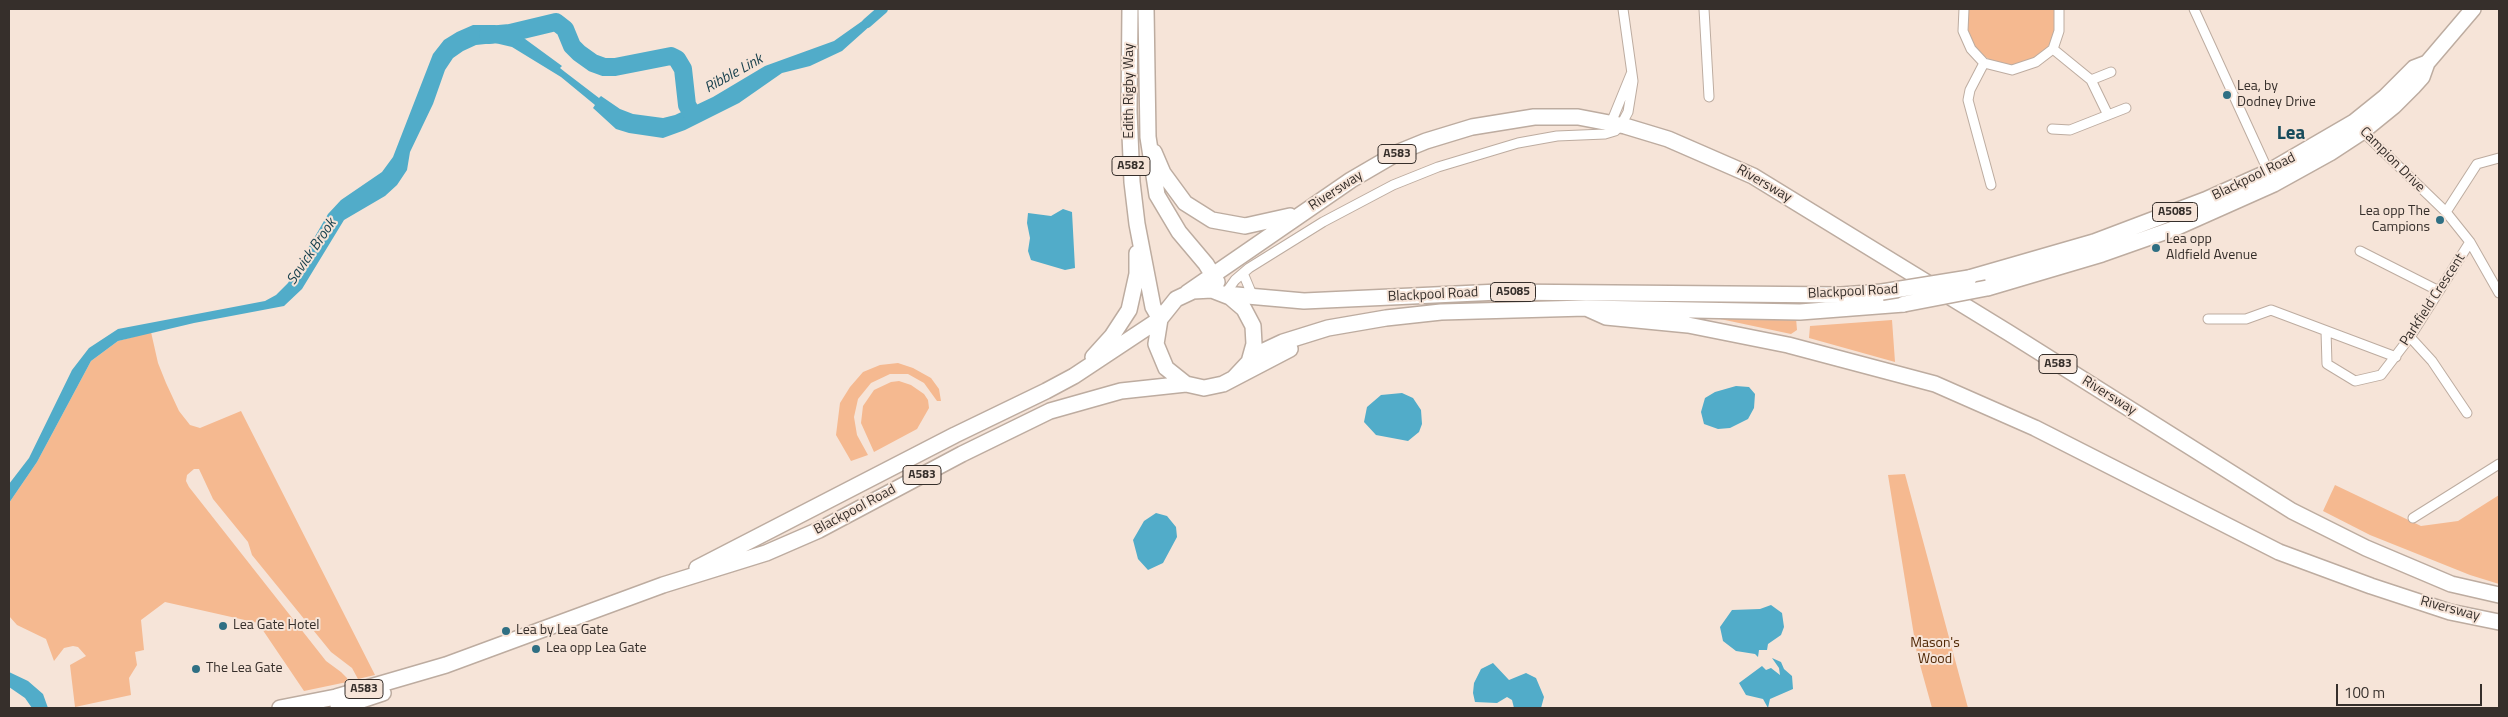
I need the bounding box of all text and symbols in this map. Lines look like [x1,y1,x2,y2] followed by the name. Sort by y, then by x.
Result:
[1122,43,1138,139] street label: Edith Rigby Way
[702,51,766,97] water label: Ribble Link
[2237,79,2316,111] place label: Lea, by Dodney Drive
[2221,89,2233,101] marker: Lea, by Dodney Drive
[2277,123,2305,145] district label: Lea
[2356,124,2428,196] street label: Campion Drive
[1378,144,1416,164] road number: A583
[2210,150,2298,204] street label: Blackpool Road
[1112,157,1150,176] road number: A582
[1733,161,1795,207] street label: Riversway
[1306,167,1366,215] street label: Riversway
[2152,202,2198,222] road number: A5085
[2359,204,2430,236] place label: Lea opp The Campions
[2434,214,2446,226] marker: Lea opp The Campions
[283,216,341,288] water label: Savick Brook
[2166,232,2257,264] place label: Lea opp Aldfield Avenue
[2150,242,2162,254] marker: Lea opp Aldfield Avenue
[2397,251,2469,349] street label: Parkfield Crescent
[1807,281,1899,303] street label: Blackpool Road
[1490,282,1536,302] road number: A5085
[1387,284,1479,306] street label: Blackpool Road
[2039,354,2077,374] road number: A583
[2079,373,2139,419] street label: Riversway
[903,466,941,484] road number: A583
[811,481,899,539] street label: Blackpool Road
[2418,593,2482,625] street label: Riversway
[233,618,319,634] place label: Lea Gate Hotel
[217,620,229,632] marker: Lea Gate Hotel
[516,623,608,639] place label: Lea by Lea Gate
[500,625,512,637] marker: Lea by Lea Gate
[1910,636,1960,669] park label: Mason's Wood
[546,641,646,657] place label: Lea opp Lea Gate
[530,643,542,655] marker: Lea opp Lea Gate
[206,661,282,677] place label: The Lea Gate
[190,663,202,675] marker: The Lea Gate
[2338,674,2484,706] scale bar
[345,680,383,699] road number: A583
[2344,681,2385,704] text: 100 m

